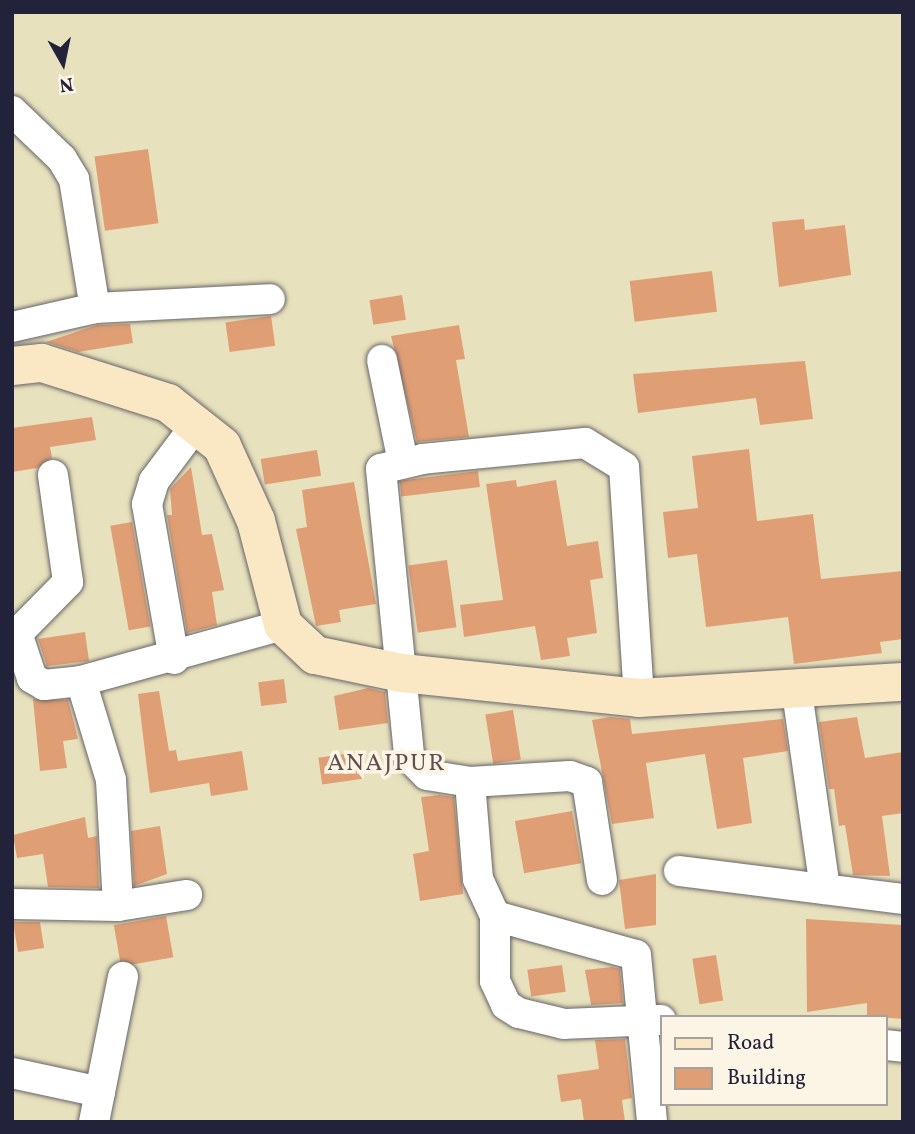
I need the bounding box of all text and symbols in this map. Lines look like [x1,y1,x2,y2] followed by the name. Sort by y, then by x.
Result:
[28,28,98,98] north arrow
[57,70,75,98] text: N
[328,751,446,779] district label: ANAJPUR
[660,1015,887,1106] legend
[727,1029,774,1058] text: Road
[727,1064,806,1093] text: Building

